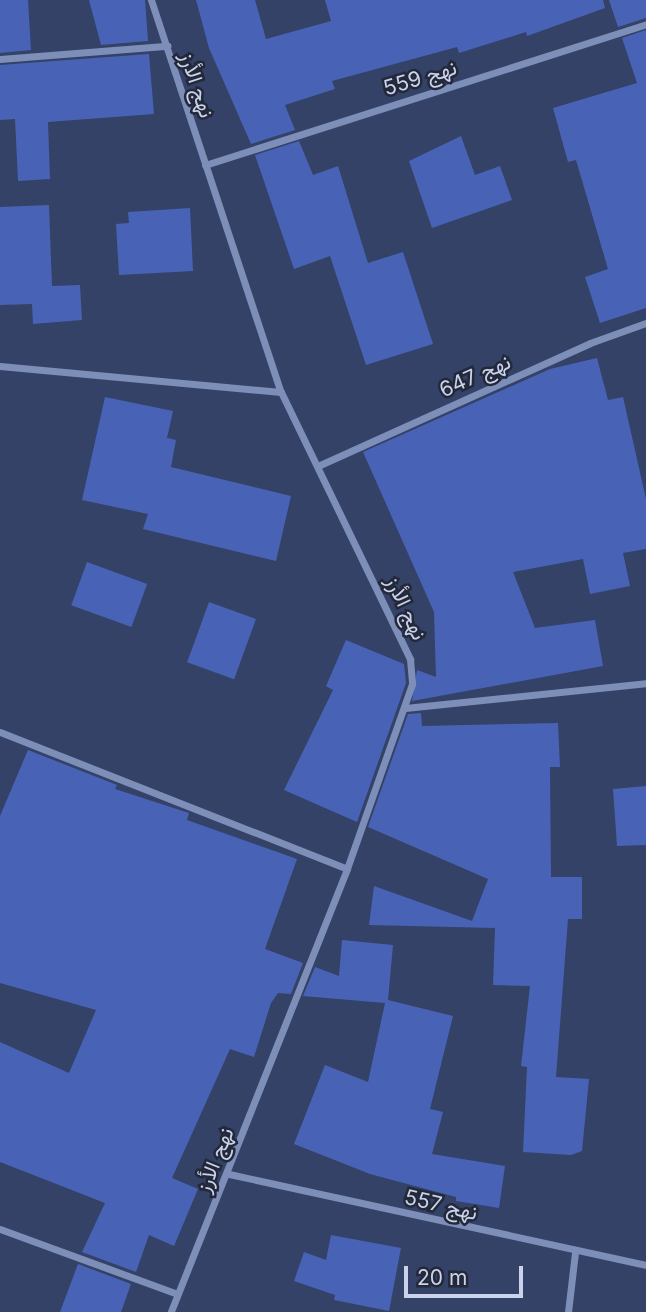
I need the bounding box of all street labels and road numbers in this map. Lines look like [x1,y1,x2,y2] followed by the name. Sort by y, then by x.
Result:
[175,49,219,121] street label: نهج الأرز
[380,55,460,101] street label: نهج 559
[435,349,515,403] street label: نهج 647
[380,572,432,644] street label: نهج الأرز
[191,1124,239,1196] street label: نهج الأرز
[402,1184,480,1226] street label: نهج 557

